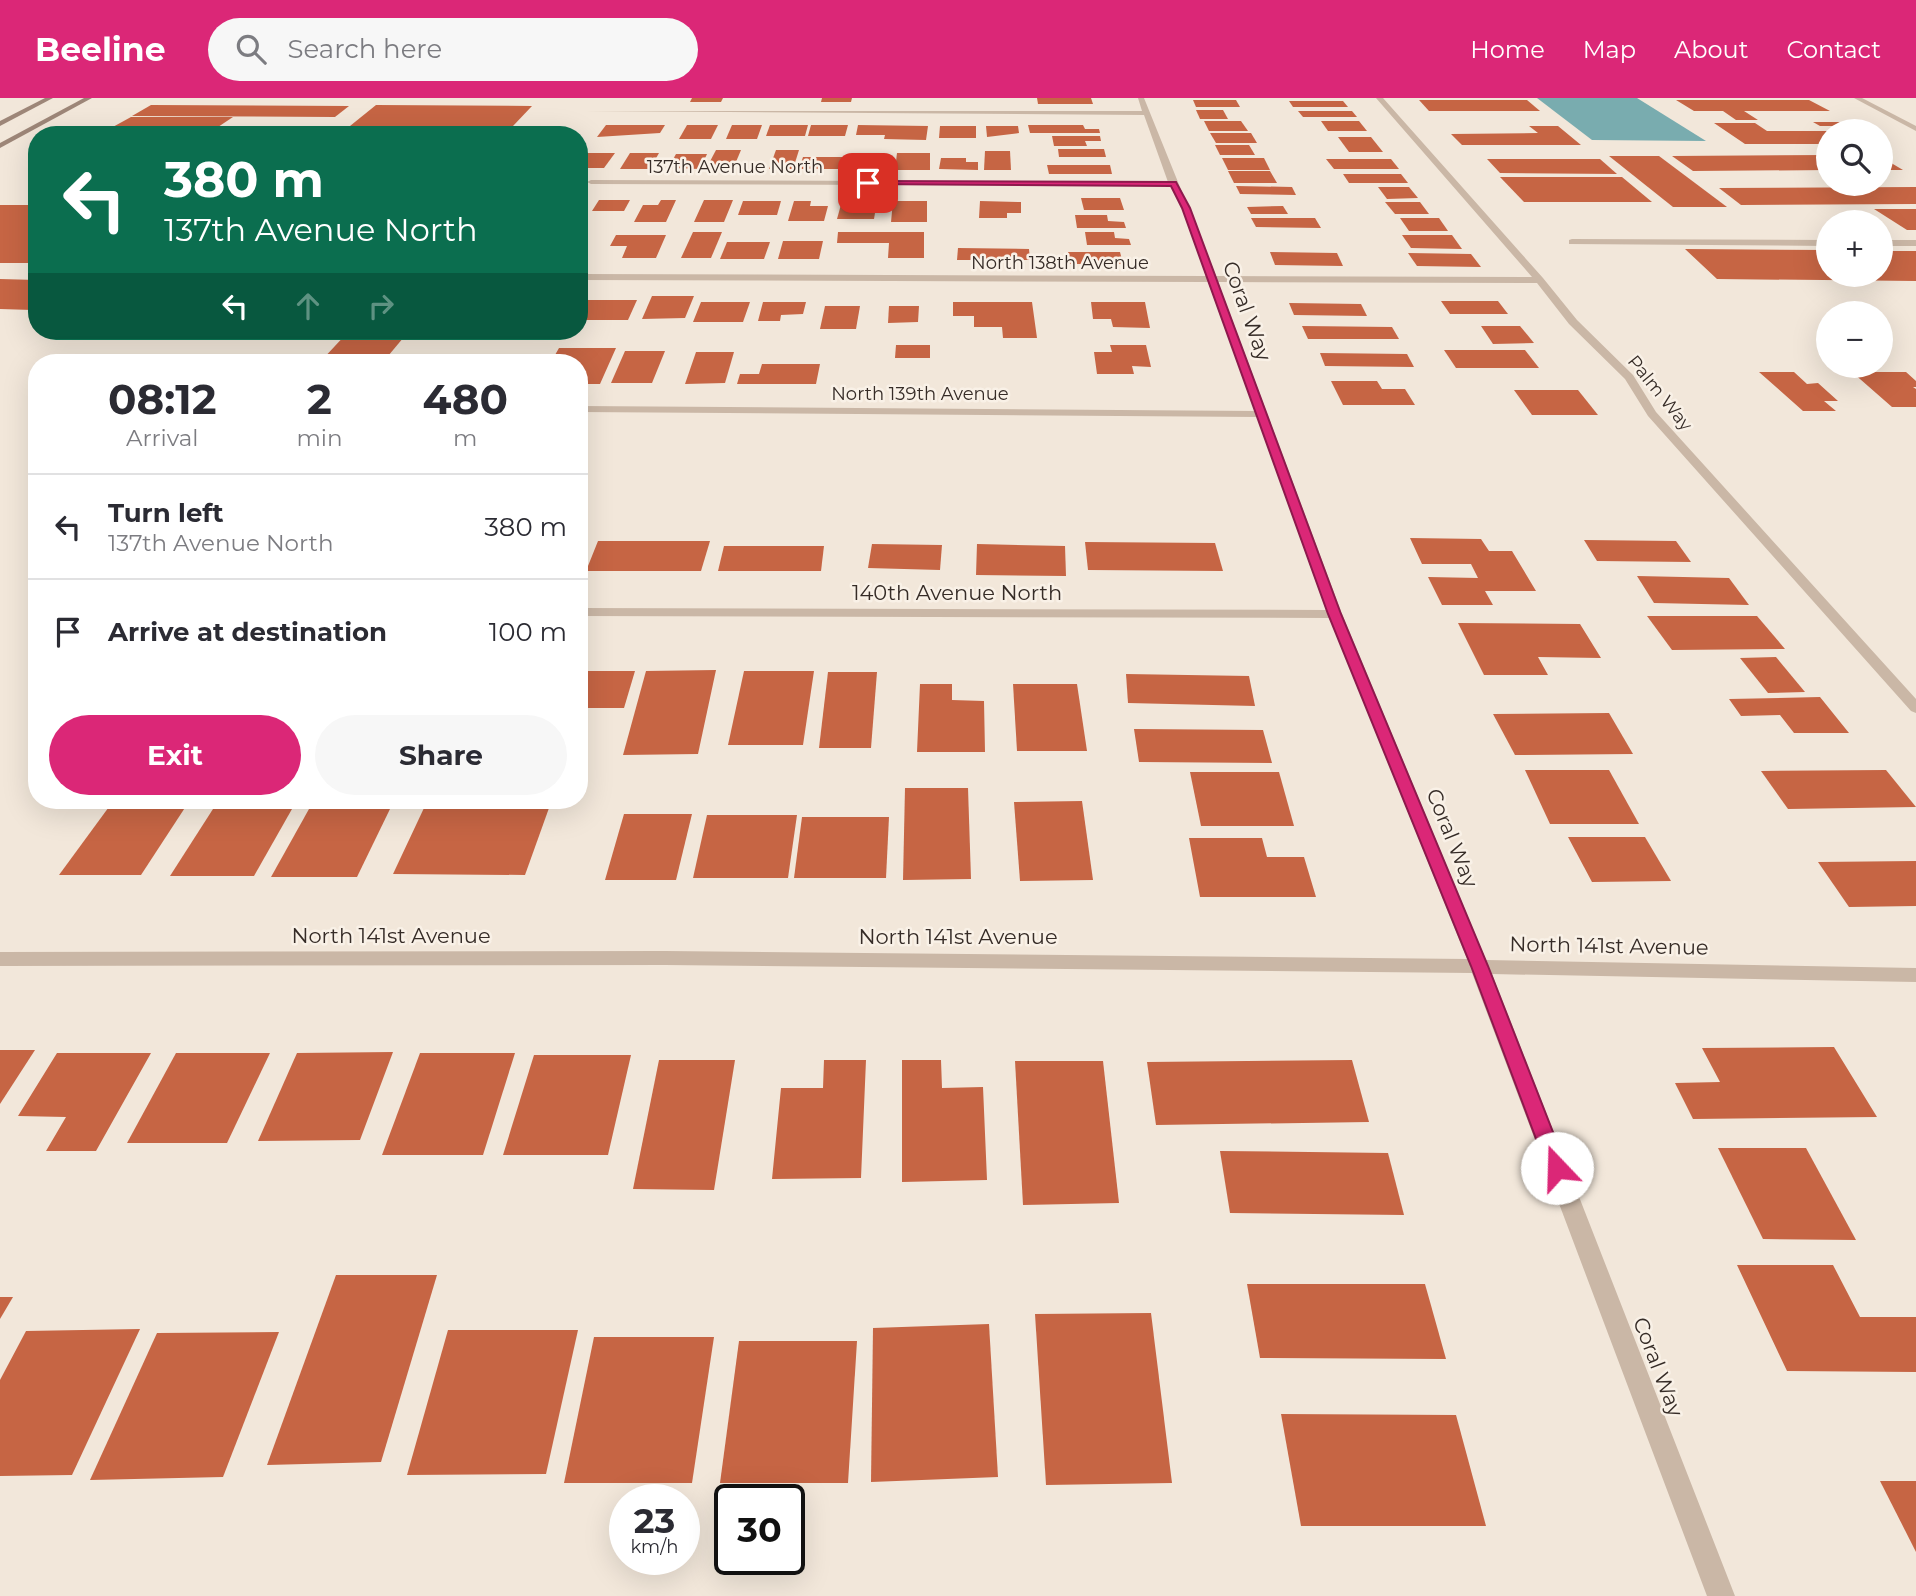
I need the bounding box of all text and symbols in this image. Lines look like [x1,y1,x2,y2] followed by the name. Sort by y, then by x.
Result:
[208,18,698,81] search box
[35,29,166,69] text: Beeline
[232,30,270,68] icon: search
[288,33,442,65] text: Search here
[1470,35,1545,64] text: Home
[1583,35,1636,64] text: Map
[1674,35,1748,64] text: About
[1786,35,1881,64] text: Contact
[1816,119,1893,378] map controls
[1816,119,1893,196] button: search
[164,150,324,209] text: 380 m
[838,153,898,213] pin
[49,154,140,245] icon: left
[647,156,823,178] street label: 137th Avenue North
[849,164,887,202] icon: arrive
[164,210,478,249] text: 137th Avenue North
[1816,210,1893,287] button: +
[971,252,1149,274] street label: North 138th Avenue
[1218,258,1277,365] street label: Coral Way
[216,287,254,325] icon: left
[289,287,327,325] icon: ahead
[362,287,400,325] icon: right
[1816,301,1893,378] button: −
[1623,351,1697,435] street label: Palm Way
[108,373,216,425] text: 08:12
[307,373,332,425] text: 2
[422,373,508,425] text: 480
[831,383,1009,405] street label: North 139th Avenue
[126,424,198,452] text: Arrival
[296,424,343,452] text: min
[453,424,477,452] text: m
[108,497,224,529] text: Turn left
[49,508,87,546] icon: left
[484,511,567,543] text: 380 m
[108,529,334,557] text: 137th Avenue North
[852,580,1062,605] street label: 140th Avenue North
[49,613,87,651] icon: arrive
[108,616,387,648] text: Arrive at destination
[489,616,567,648] text: 100 m
[49,715,301,795] button: Exit
[315,715,567,795] button: Share
[1421,785,1484,891] street label: Coral Way
[291,923,491,948] street label: North 141st Avenue
[858,924,1058,949] street label: North 141st Avenue
[1509,931,1709,960] street label: North 141st Avenue
[1520,1131,1594,1205] position arrow
[1628,1314,1689,1421] street label: Coral Way
[714,1484,805,1575] speed limit sign: 30
[634,1499,675,1542] text: 23
[630,1536,679,1558] text: km/h

